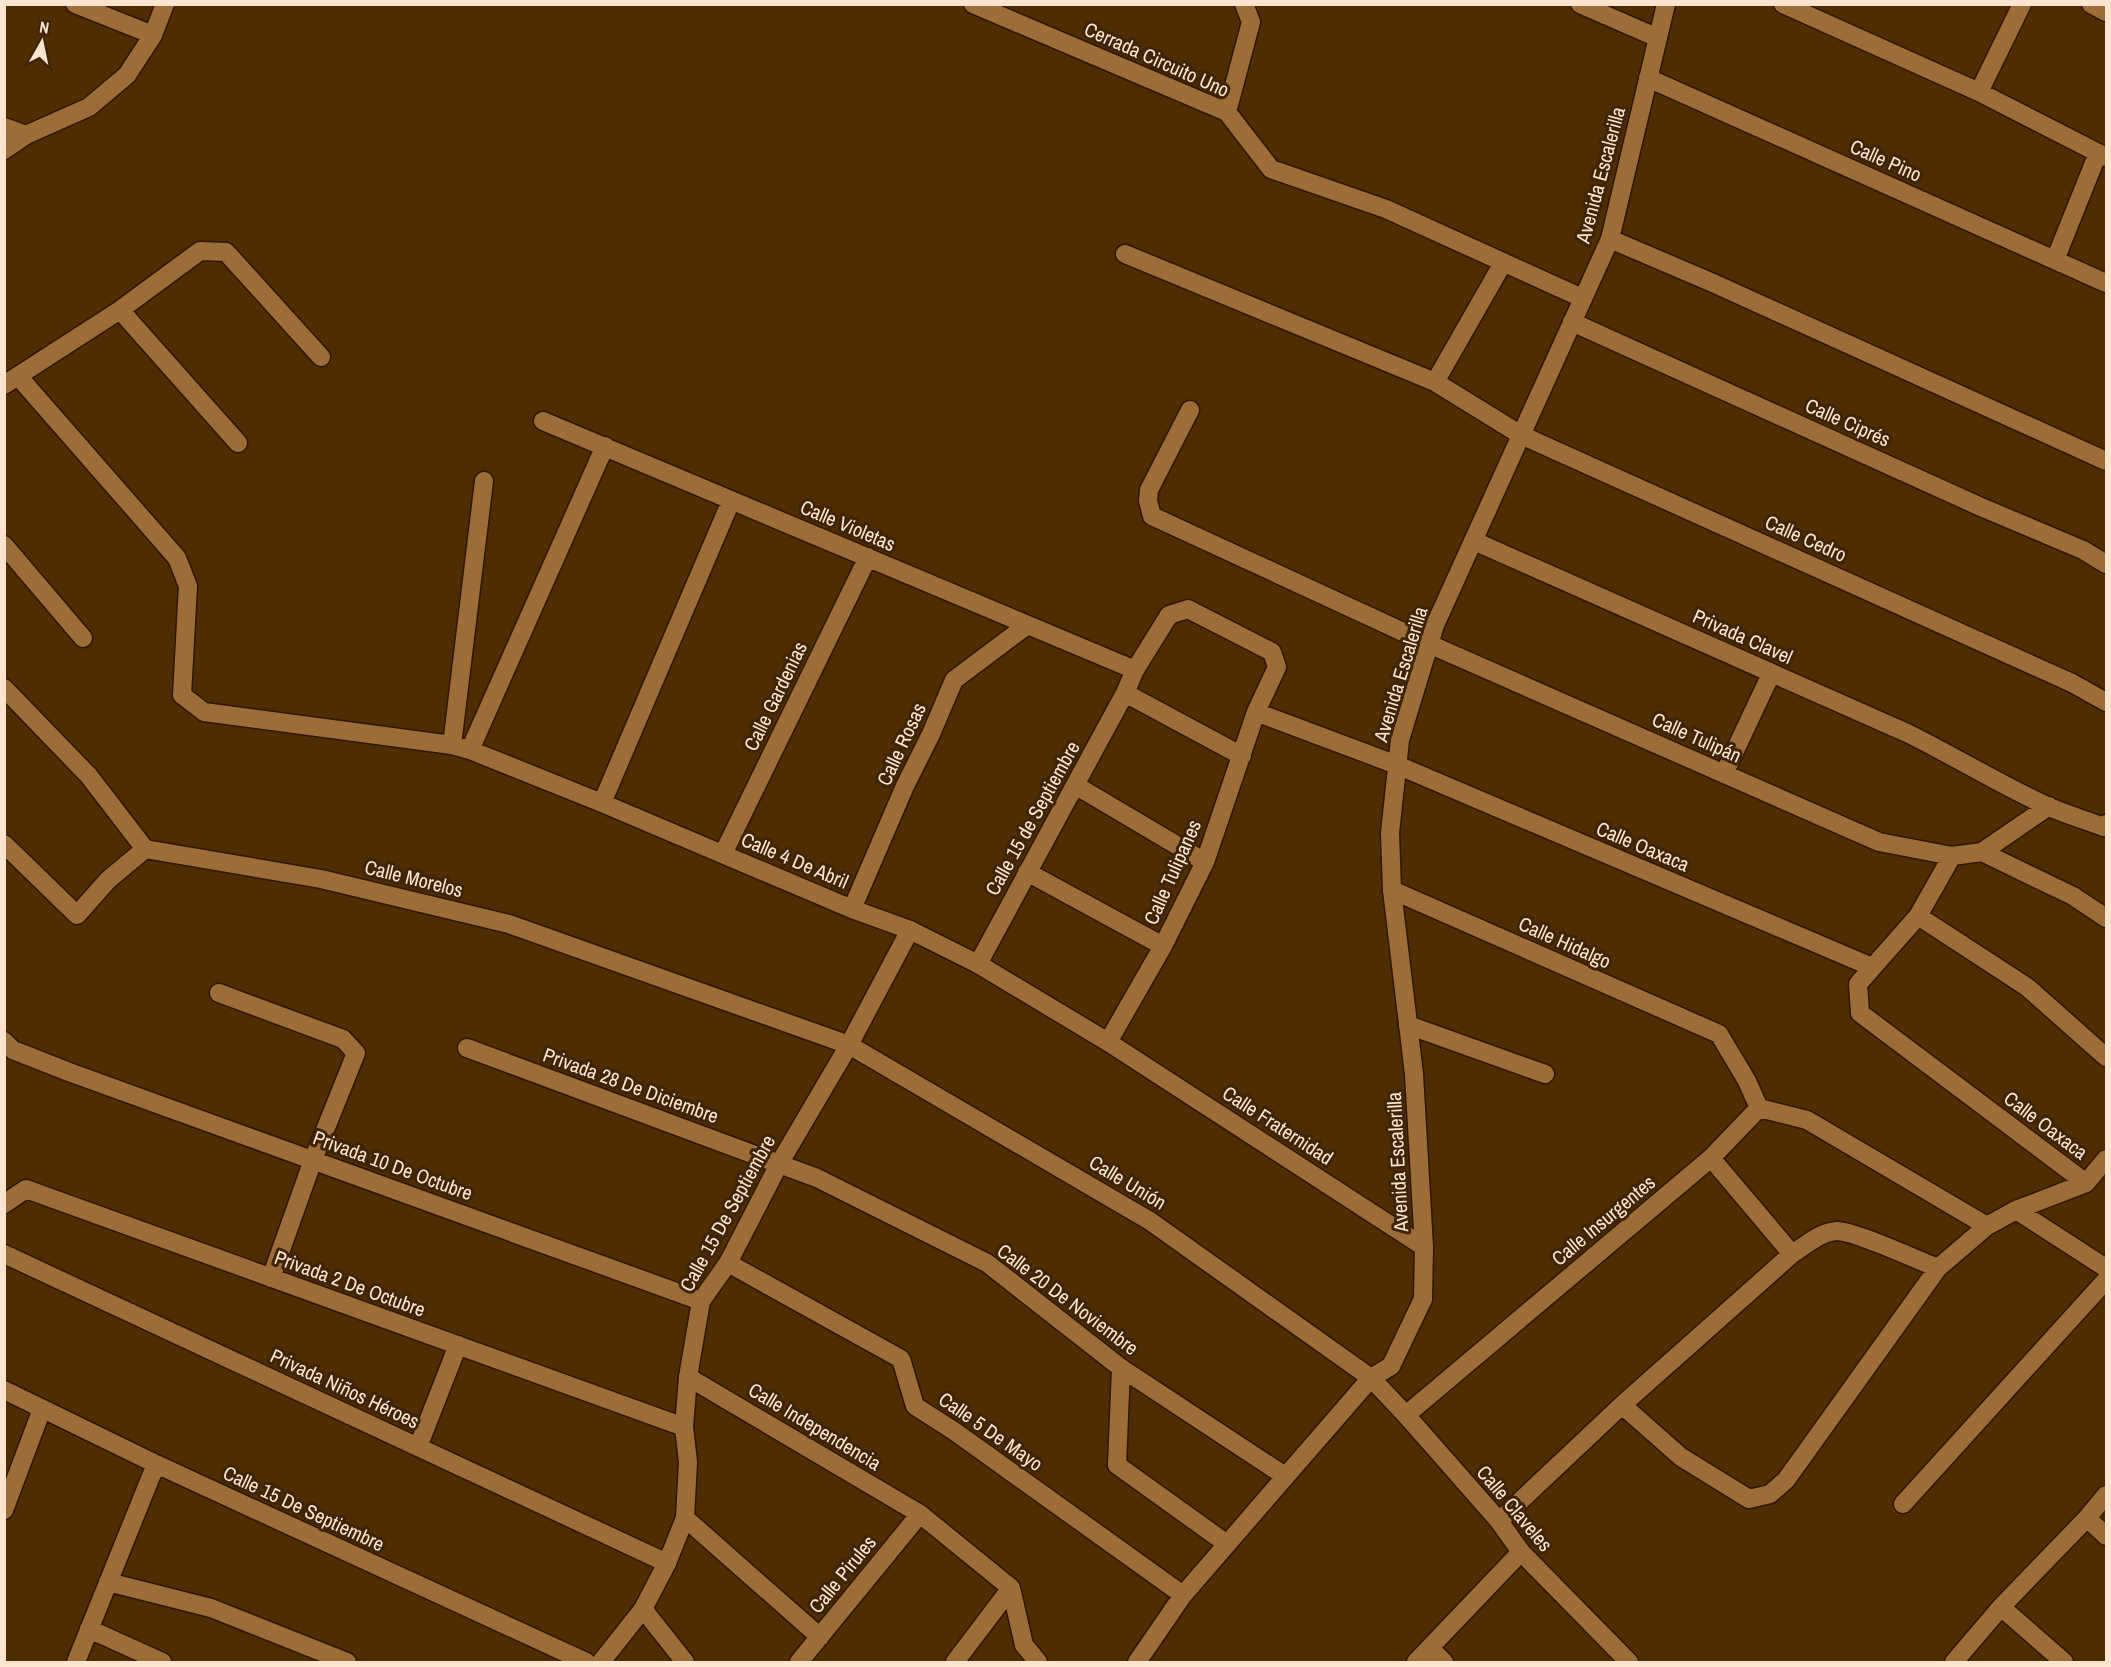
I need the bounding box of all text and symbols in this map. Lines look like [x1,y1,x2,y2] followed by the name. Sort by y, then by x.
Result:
[12,12,72,72] north arrow
[1080,15,1234,103] street label: Cerrada Circuito Uno
[38,16,51,39] text: N
[1569,104,1631,247] street label: Avenida Escalerilla
[1846,132,1926,188] street label: Calle Pino
[1801,391,1895,453] street label: Calle Ciprés
[796,493,900,557] street label: Calle Violetas
[1761,508,1851,568] street label: Calle Cedro
[1689,602,1797,670] street label: Privada Clavel
[1366,603,1433,746] street label: Avenida Escalerilla
[737,637,813,755] street label: Calle Gardenias
[870,698,932,790] street label: Calle Rosas
[1648,705,1746,769] street label: Calle Tulipán
[978,736,1086,900] street label: Calle 15 de Septiembre
[1592,814,1694,878] street label: Calle Oaxaca
[1137,815,1207,929] street label: Calle Tulipanes
[737,825,853,895] street label: Calle 4 De Abril
[362,853,466,903] street label: Calle Morelos
[1515,910,1615,974] street label: Calle Hidalgo
[539,1041,723,1129] street label: Privada 28 De Diciembre
[1218,1079,1338,1171] street label: Calle Fraternidad
[1999,1085,2093,1165] street label: Calle Oaxaca
[1380,1091,1414,1234] street label: Avenida Escalerilla
[310,1124,476,1206] street label: Privada 10 De Octubre
[673,1130,781,1296] street label: Calle 15 De Septiembre
[1084,1148,1172,1216] street label: Calle Unión
[1545,1169,1661,1271] street label: Calle Insurgentes
[992,1237,1144,1361] street label: Calle 20 De Noviembre
[271,1243,429,1323] street label: Privada 2 De Octubre
[266,1342,424,1434] street label: Privada Niños Héroes
[744,1376,886,1476] street label: Calle Independencia
[934,1385,1048,1477] street label: Calle 5 De Mayo
[219,1459,389,1557] street label: Calle 15 De Septiembre
[1471,1459,1559,1557] street label: Calle Claveles
[802,1529,882,1619] street label: Calle Pirules

